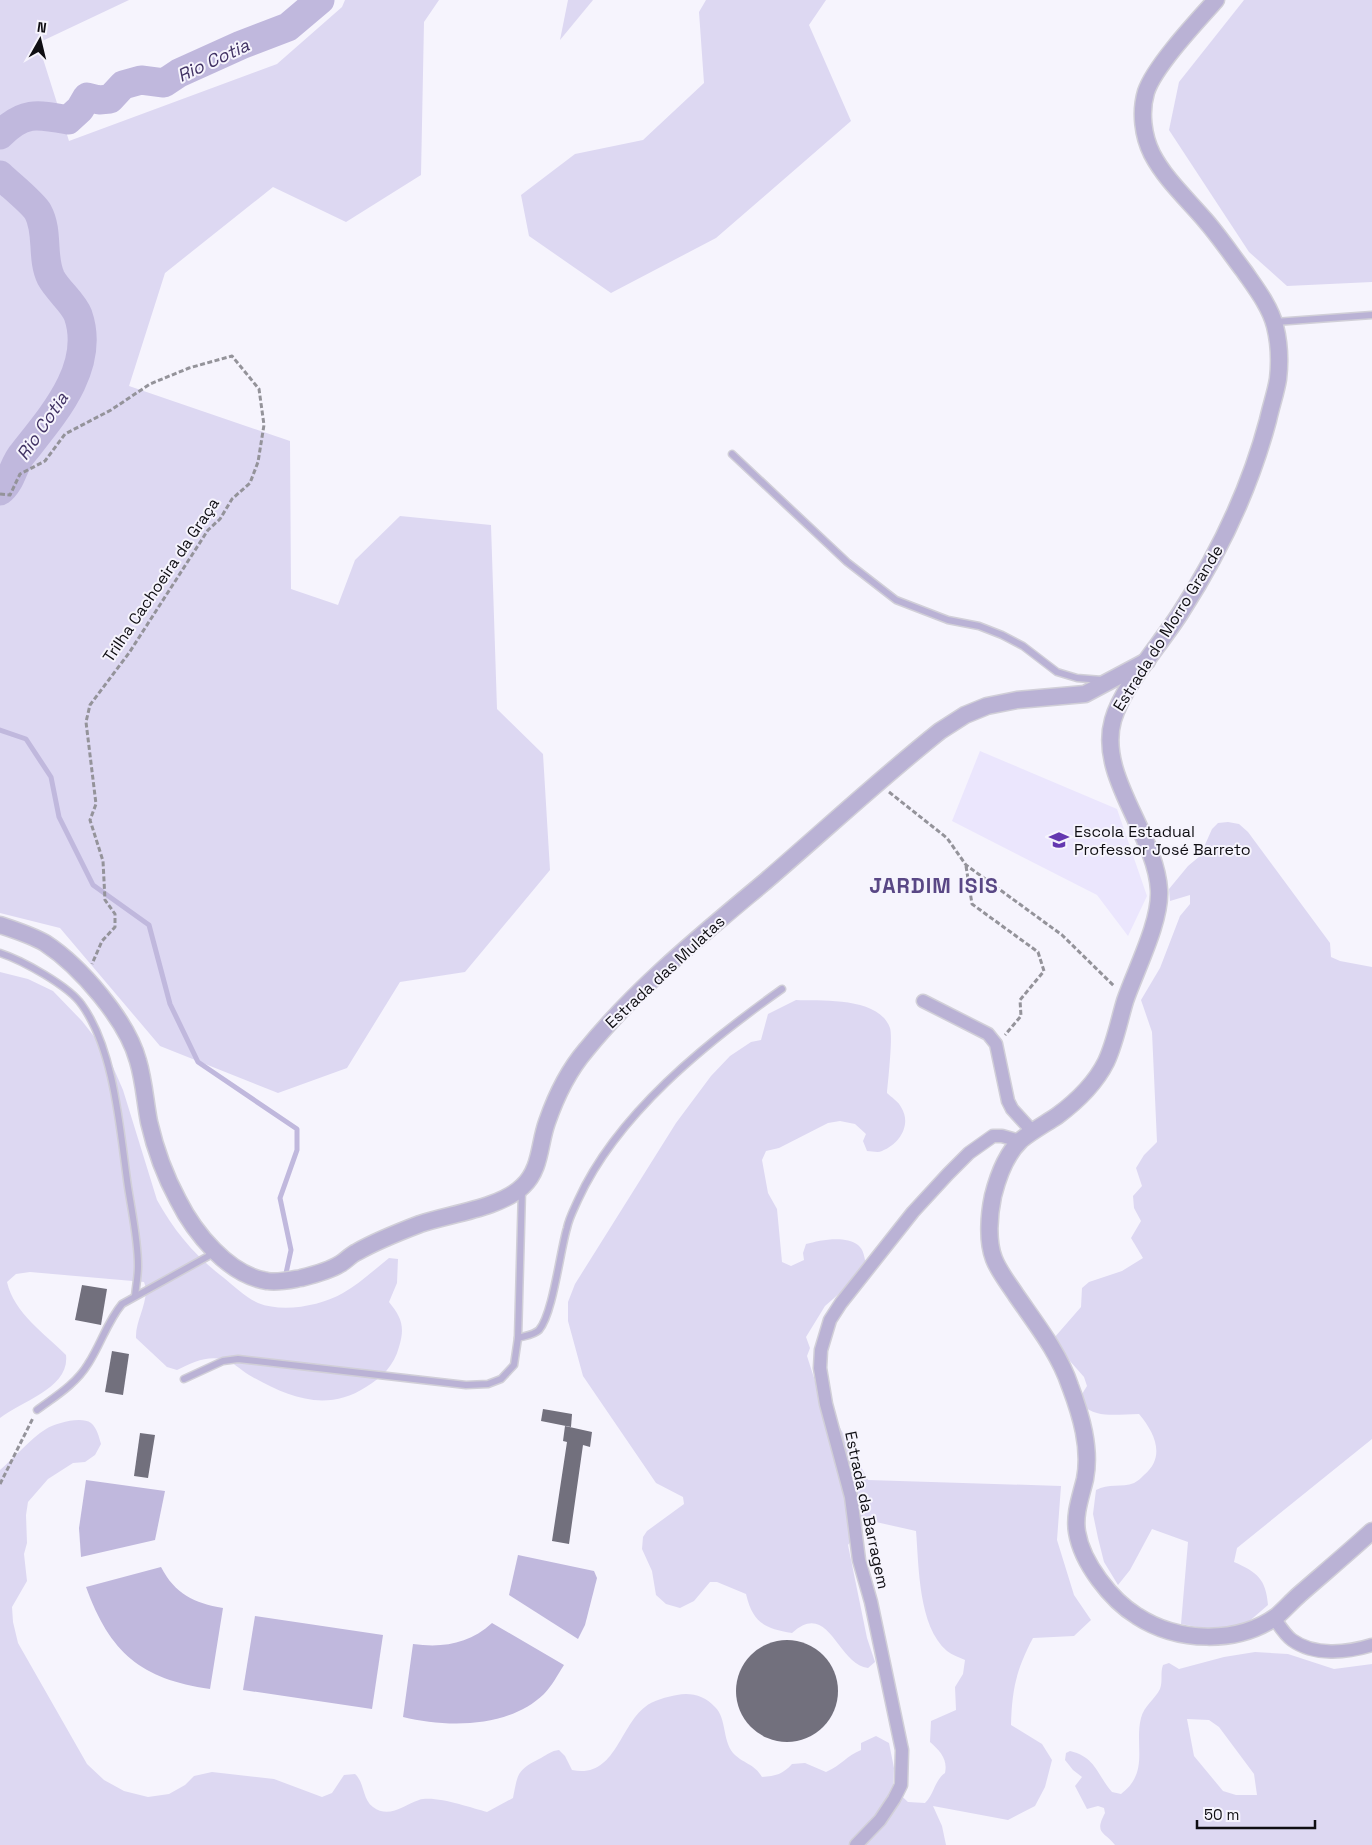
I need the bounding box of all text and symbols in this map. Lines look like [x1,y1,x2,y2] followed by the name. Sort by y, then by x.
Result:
[15,15,65,65] north arrow
[36,18,48,37] text: N
[173,33,253,87] water label: Rio Cotia
[11,387,73,464] water label: Rio Cotia
[98,494,224,666] street label: Trilha Cachoeira da Graça
[1108,541,1228,715] street label: Estrada do Morro Grande
[1074,821,1251,860] place label: Escola Estadual Professor José Barreto
[1048,829,1070,851] school or university icon: Escola Estadual Professor José Barreto
[869,872,999,899] district label: JARDIM ISIS
[601,911,729,1033] street label: Estrada das Mulatas
[840,1429,894,1591] street label: Estrada da Barragem
[1197,1798,1314,1830] scale bar
[1204,1805,1239,1824] text: 50 m

